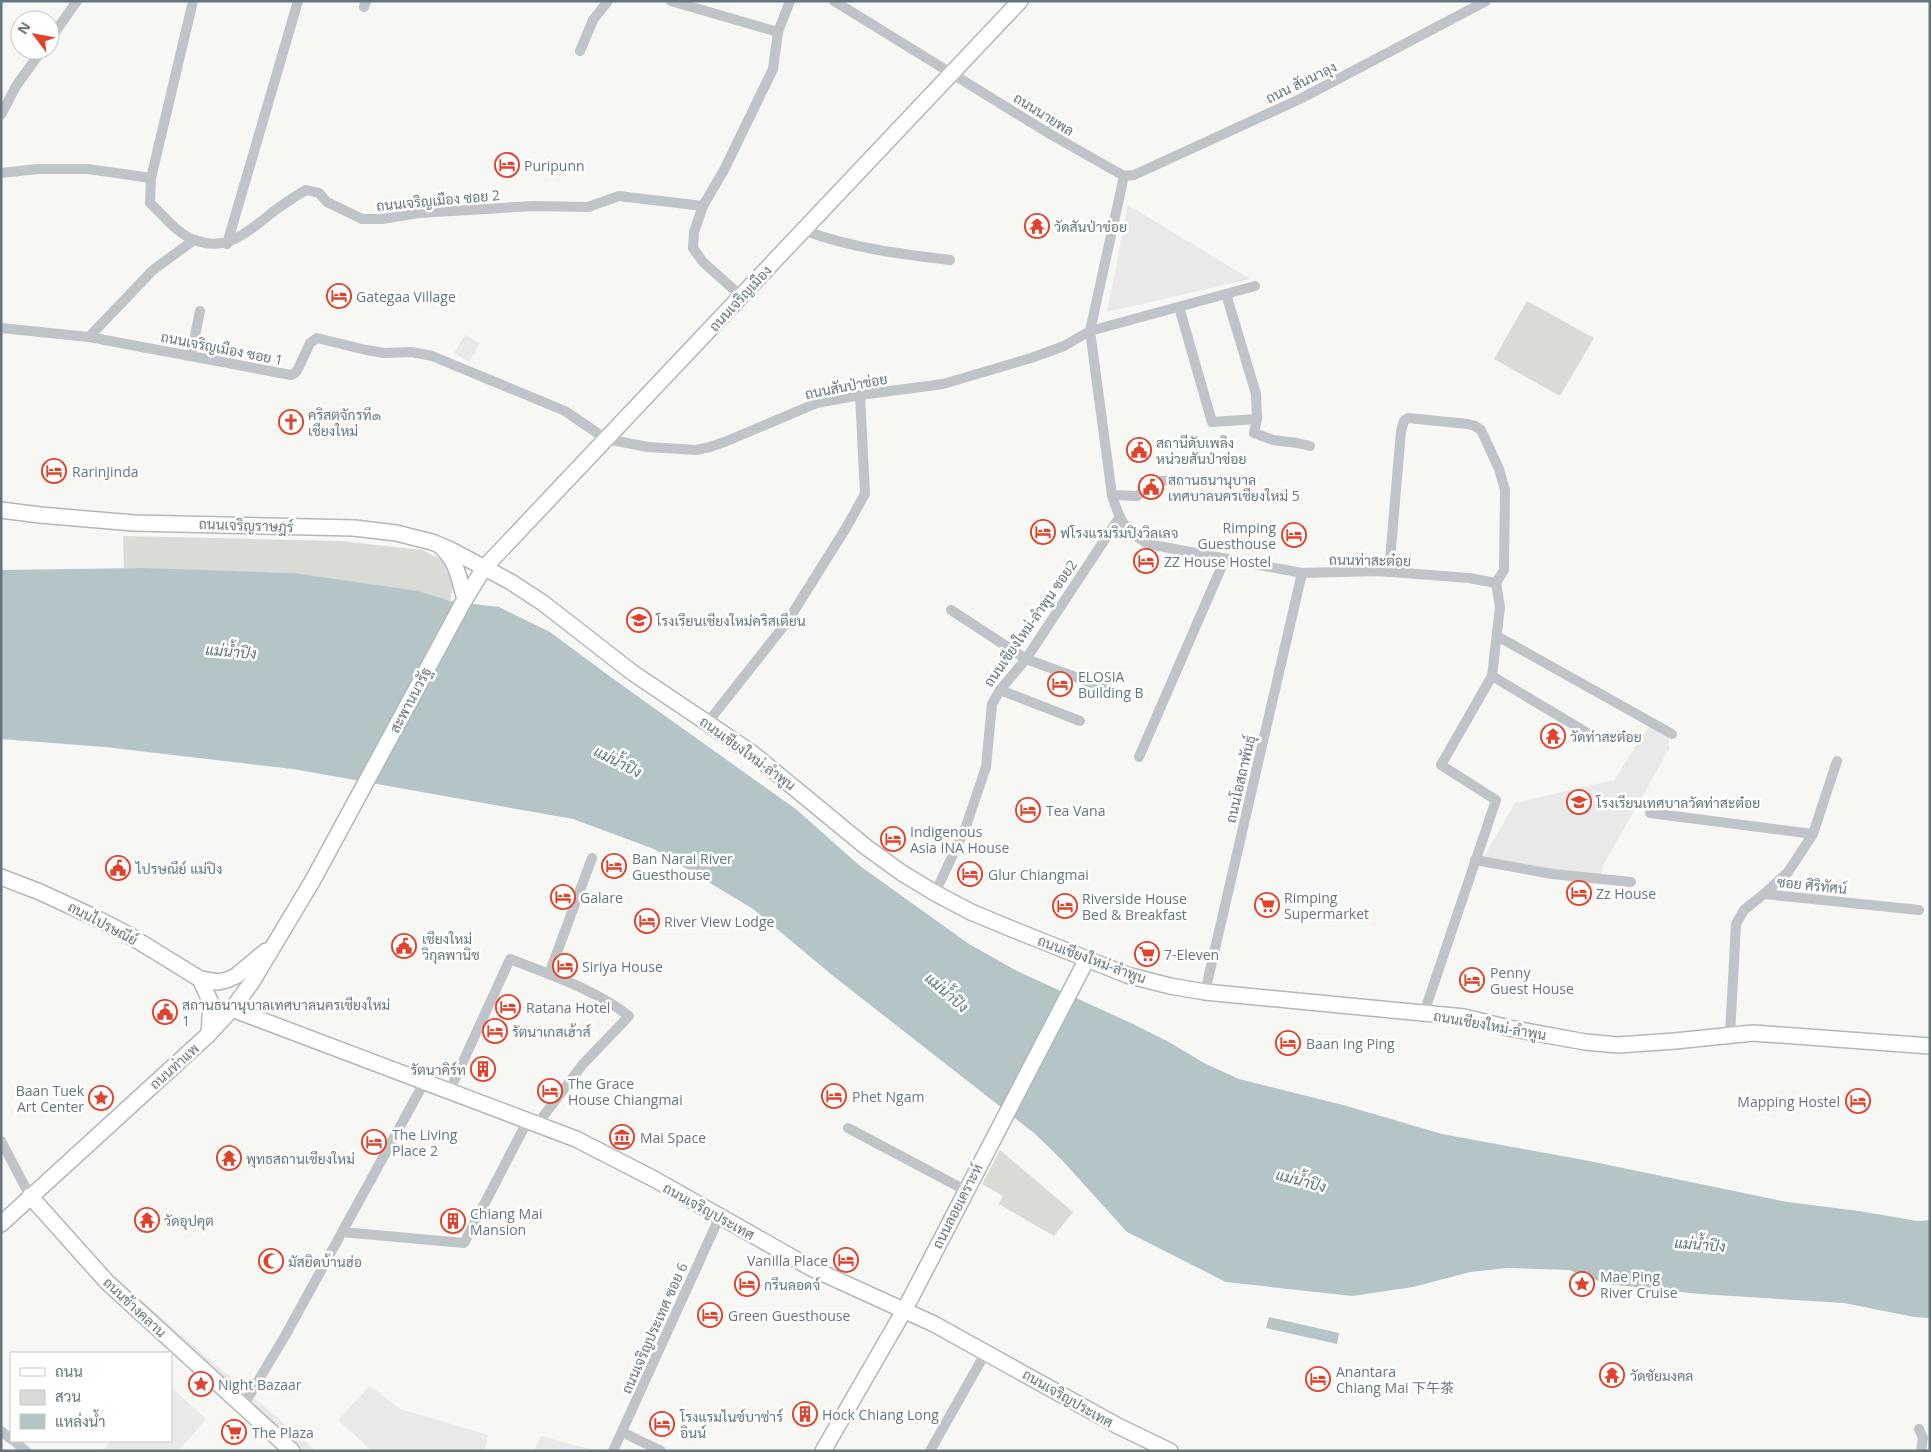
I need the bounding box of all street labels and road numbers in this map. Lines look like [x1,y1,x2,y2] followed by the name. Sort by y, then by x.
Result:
[1262,57,1340,108] street label: ถนน สันนาลุง
[1010,88,1078,140] street label: ถนนนายพล
[375,185,501,215] street label: ถนนเจริญเมือง ซอย 2
[704,261,776,335] street label: ถนนเจริญเมือง
[159,327,285,369] street label: ถนนเจริญเมือง ซอย 1
[803,369,889,403] street label: ถนนสันป่าข่อย
[198,514,294,536] street label: ถนนเจริญราษฎร์
[1329,550,1411,570] street label: ถนนท่าสะต๋อย
[979,556,1082,691] street label: ถนนเชียงใหม่-ลำพูน ซอย2
[385,664,435,736] street label: สะพานนวรัฐ
[696,712,800,795] street label: ถนนเชียงใหม่-ลำพูน
[1221,733,1260,825] street label: ถนนโอสถาพันธุ์
[1776,872,1848,898] street label: ซอย ศิริทัศน์
[65,897,141,949] street label: ถนนไปรษณีย์
[1035,931,1149,988] street label: ถนนเชียงใหม่-ลำพูน
[1432,1006,1548,1045] street label: ถนนเชียงใหม่-ลำพูน
[145,1039,203,1093] street label: ถนนท่าแพ
[927,1160,987,1252] street label: ถนนลอยเคราะห์
[660,1178,758,1244] street label: ถนนเจริญประเทศ
[616,1259,692,1397] street label: ถนนเจริญประเทศ ซอย 6
[99,1273,171,1341] street label: ถนนช้างคลาน
[1019,1364,1117,1432] street label: ถนนเจริญประเทศ

